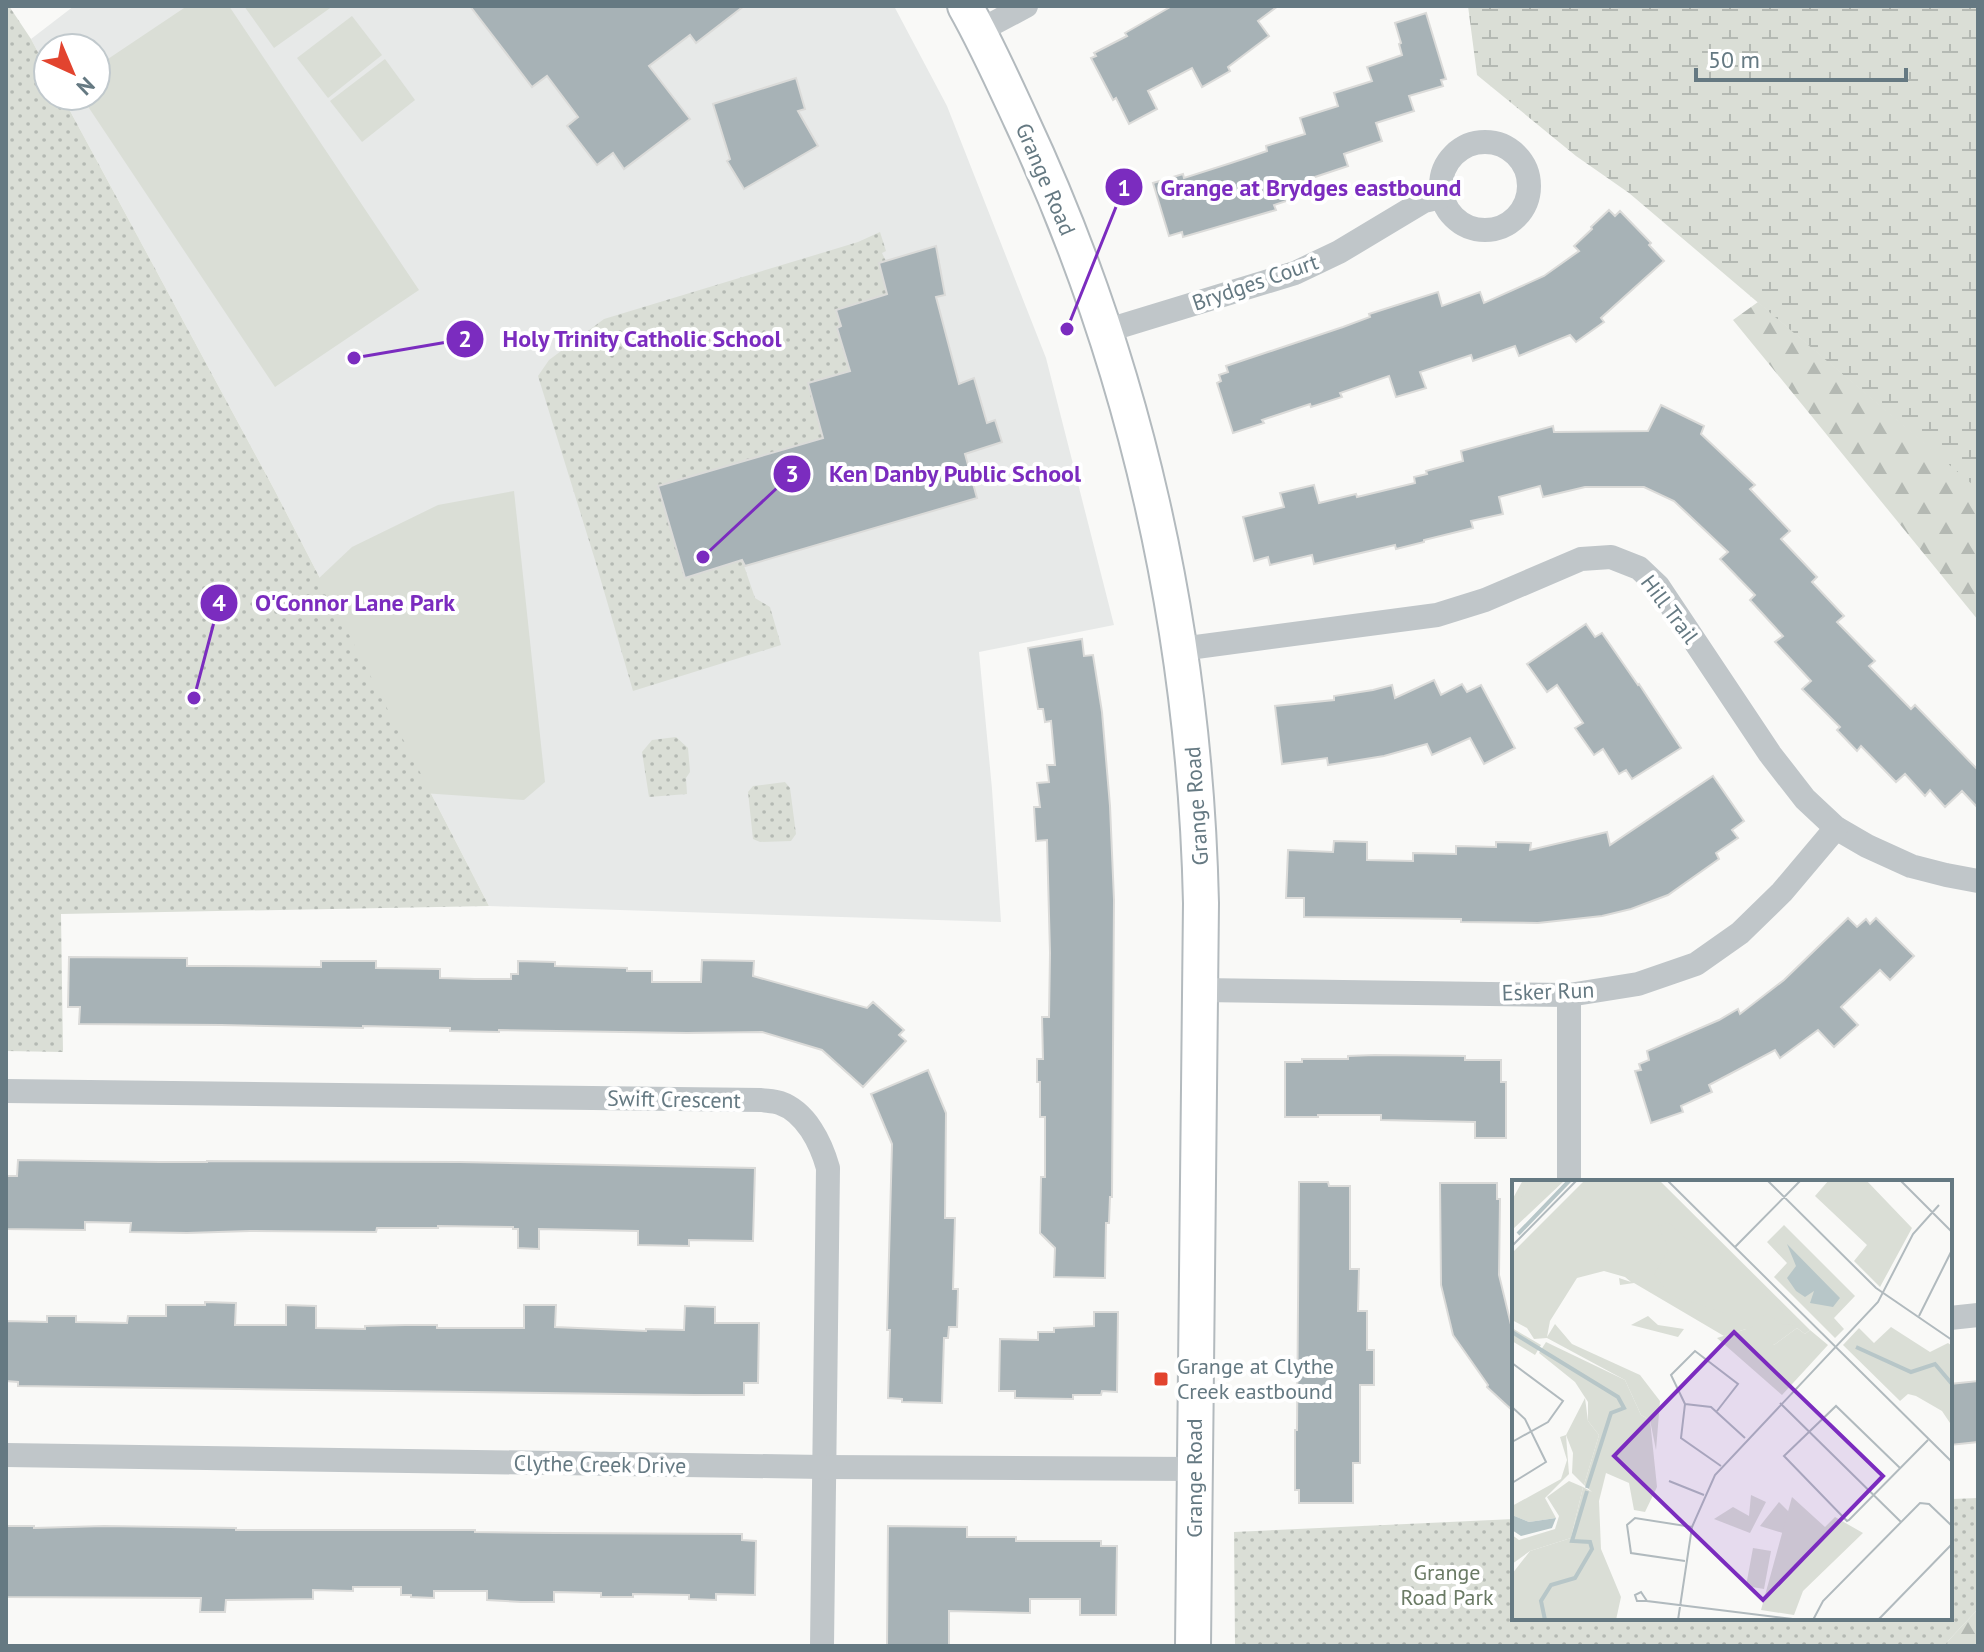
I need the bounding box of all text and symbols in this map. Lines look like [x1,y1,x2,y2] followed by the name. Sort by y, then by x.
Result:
[32,32,112,112] north arrow
[1696,32,1906,82] scale bar
[1708,44,1760,75] text: 50 m
[71,71,101,101] text: N
[1010,119,1082,239] street label: Grange Road
[1104,163,1477,211] callout: Grange at Brydges eastbound
[1117,172,1131,203] text: 1
[1160,172,1462,203] text: Grange at Brydges eastbound
[1188,247,1322,317] street label: Brydges Court
[445,315,799,363] callout: Holy Trinity Catholic School
[458,323,472,354] text: 2
[503,323,782,354] text: Holy Trinity Catholic School
[772,450,1098,498] callout: Ken Danby Public School
[785,458,799,489] text: 3
[829,458,1082,489] text: Ken Danby Public School
[1635,569,1705,650] street label: Hill Trail
[199,579,471,627] callout: O'Connor Lane Park
[212,587,226,618] text: 4
[255,587,455,618] text: O'Connor Lane Park
[1178,745,1214,867] street label: Grange Road
[1501,975,1595,1007] street label: Esker Run
[607,1084,742,1114] street label: Swift Crescent
[1512,1180,1952,1620] inset map
[1177,1352,1334,1405] place label: Grange at Clythe Creek eastbound
[1152,1370,1170,1388] marker: Grange at Clythe Creek eastbound
[1180,1418,1208,1538] street label: Grange Road
[513,1448,687,1480] street label: Clythe Creek Drive
[1401,1558,1494,1611] park label: Grange Road Park

